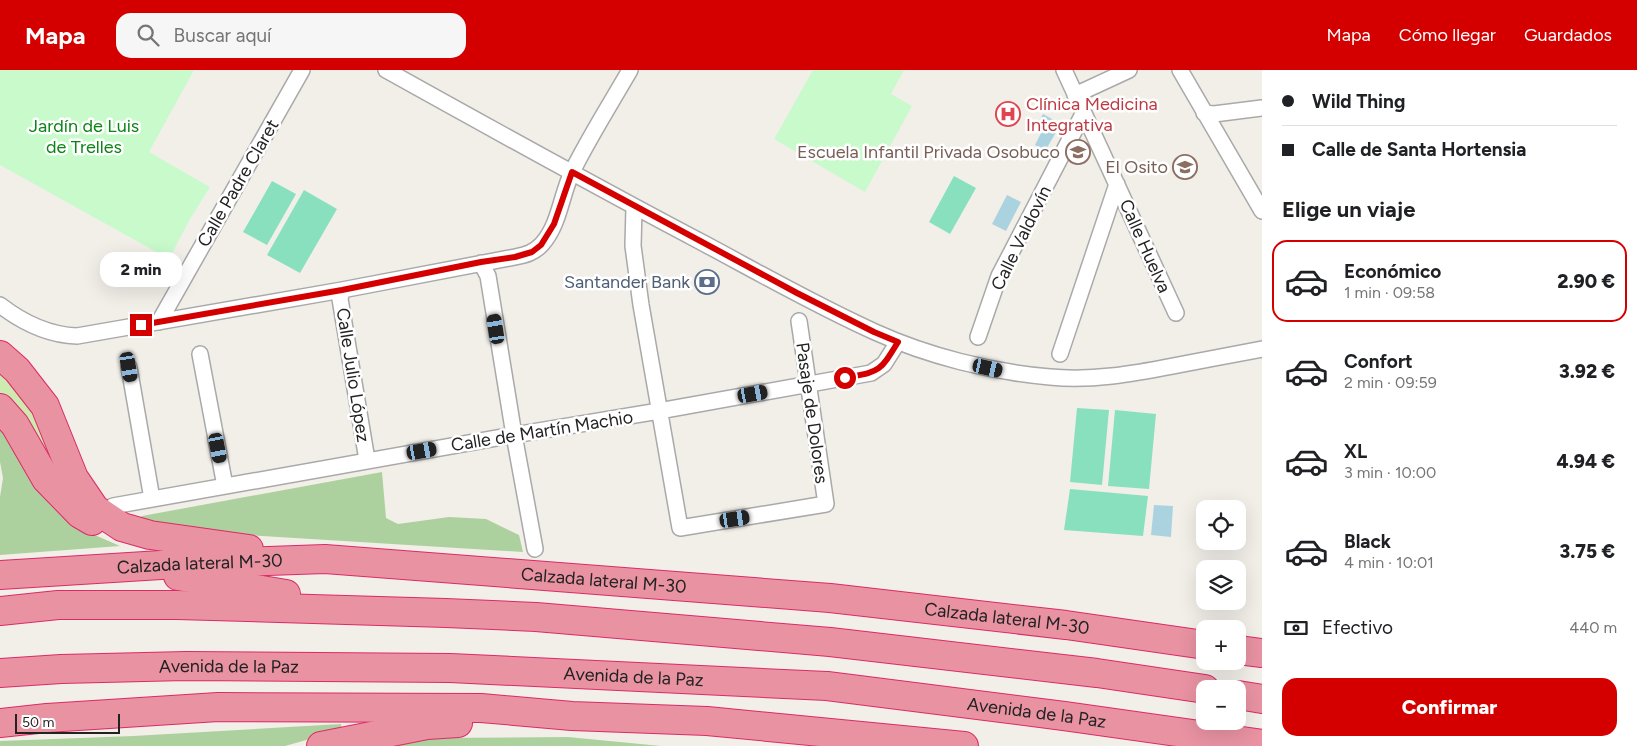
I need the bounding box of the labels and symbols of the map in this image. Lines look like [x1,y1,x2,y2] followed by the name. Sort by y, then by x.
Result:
[1026,93,1158,136] place label: Clínica Medicina Integrativa
[995,101,1021,127] hospital icon: Clínica Medicina Integrativa
[29,115,139,158] park label: Jardín de Luis de Trelles
[193,115,284,251] street label: Calle Padre Claret
[1065,139,1091,165] school or university icon: Escuela Infantil Privada Osobuco
[797,141,1060,163] place label: Escuela Infantil Privada Osobuco
[1172,154,1198,180] school or university icon: El Osito
[1105,156,1168,178] place label: El Osito
[986,182,1056,294] street label: Calle Valdovín
[1115,196,1175,296] street label: Calle Huelva
[100,252,182,288] callout: 2 min
[694,269,720,295] bank icon: Santander Bank
[564,271,690,293] place label: Santander Bank
[332,306,375,444] street label: Calle Julio López
[486,313,505,345] car
[130,314,152,336] route end
[791,341,833,485] street label: Pasaje de Dolores
[119,351,138,383] car
[971,357,1004,379] car
[834,367,856,389] route start
[736,384,769,404] car
[449,406,635,456] street label: Calle de Martín Machio
[207,432,228,464] car
[405,441,438,461] car
[719,509,750,529] car
[116,549,283,579] street label: Calzada lateral M-30
[520,563,687,598] street label: Calzada lateral M-30
[923,598,1091,639] street label: Calzada lateral M-30
[159,655,299,678] street label: Avenida de la Paz
[563,662,704,691] street label: Avenida de la Paz
[966,693,1108,733] street label: Avenida de la Paz
[15,711,120,734] scale bar

